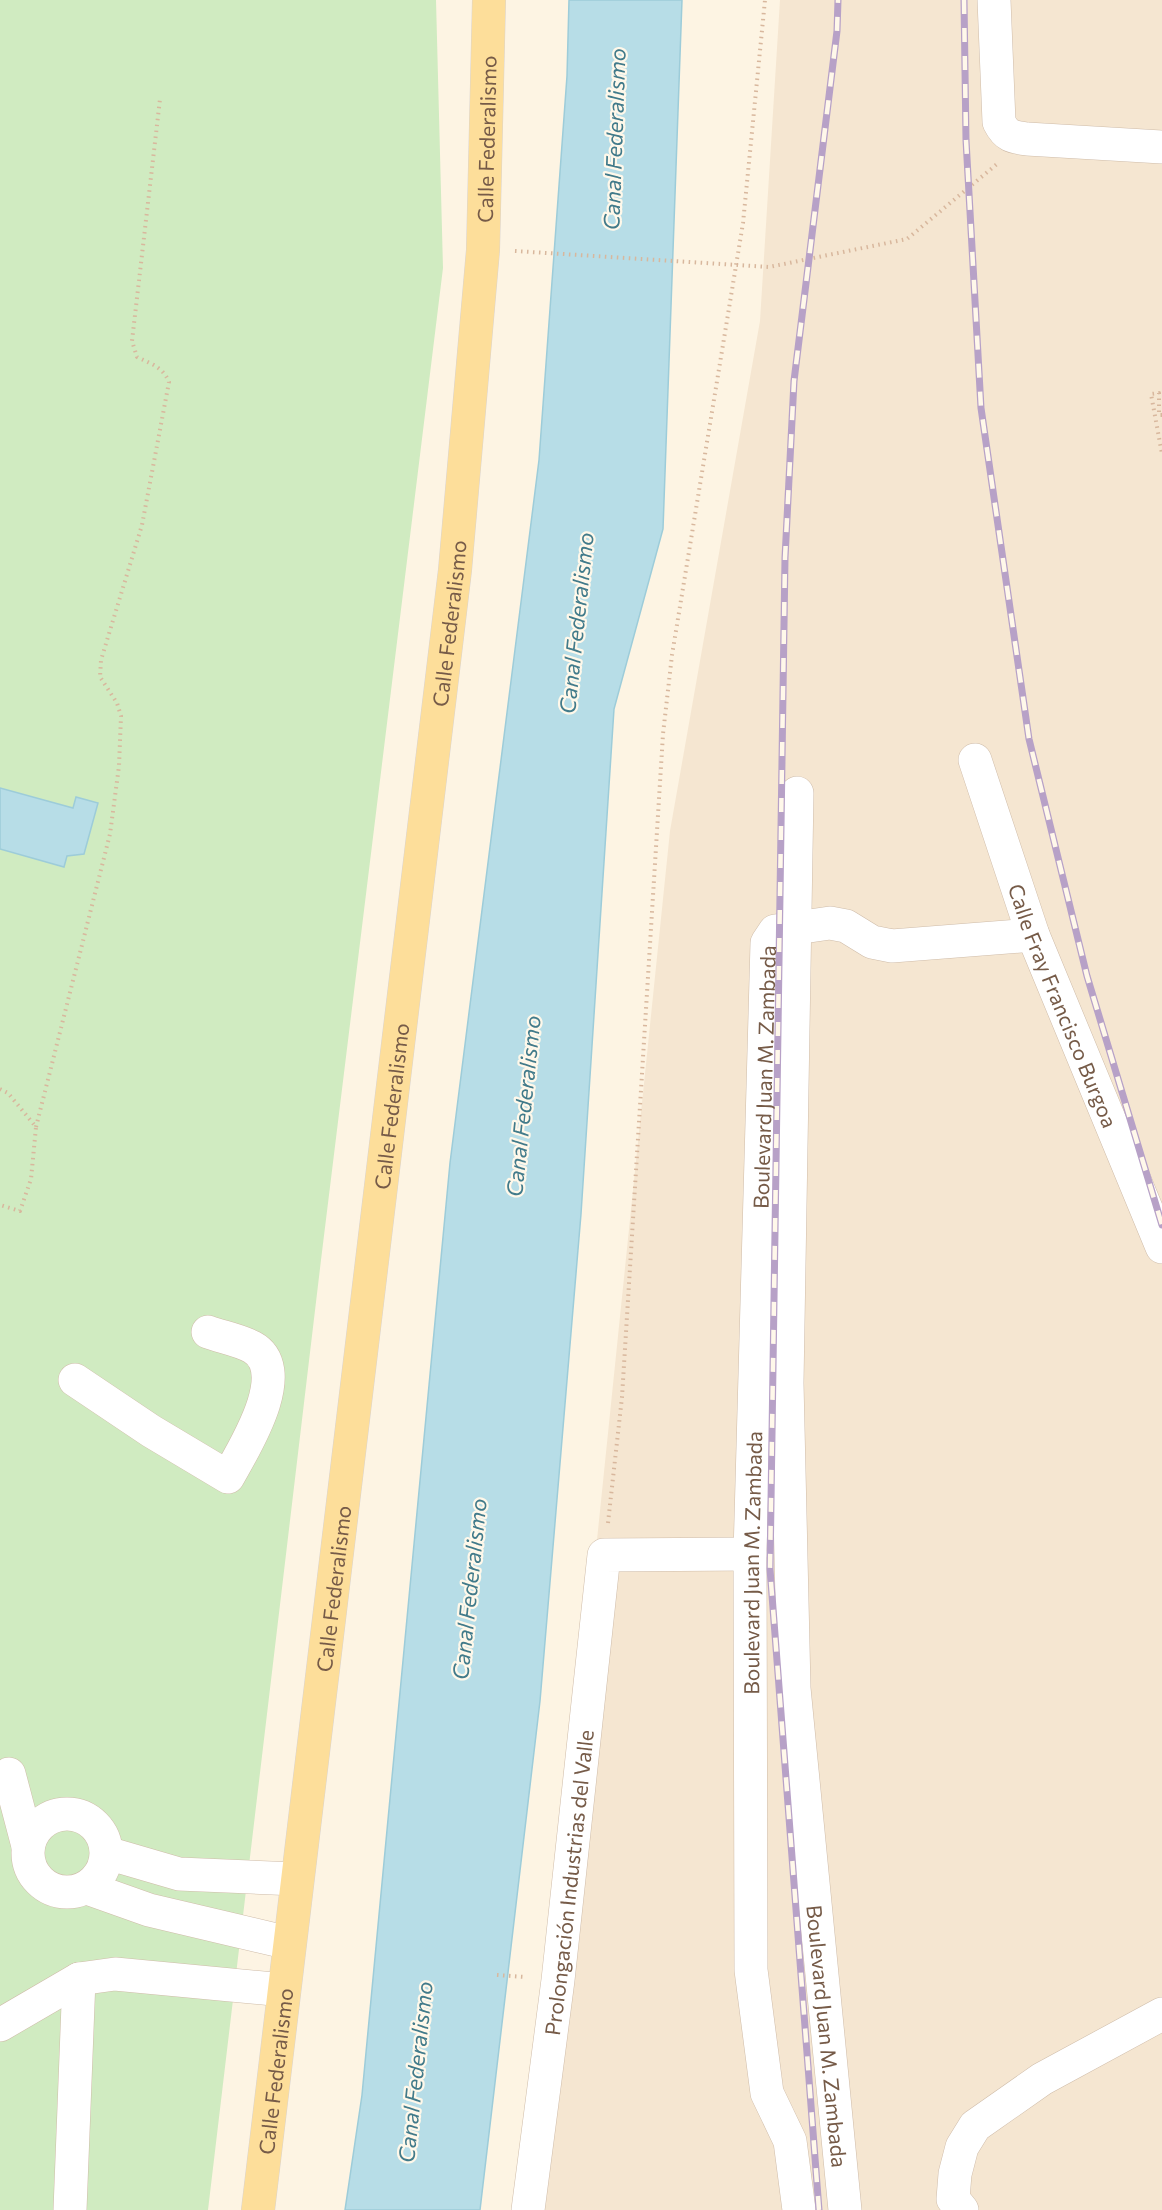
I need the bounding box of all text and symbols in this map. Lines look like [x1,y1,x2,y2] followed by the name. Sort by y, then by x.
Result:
[597,47,631,231] water label: Canal Federalismo
[471,55,500,223] street label: Calle Federalismo
[553,531,599,715] water label: Canal Federalismo
[426,539,470,708] street label: Calle Federalismo
[1004,880,1124,1131] street label: Calle Fray Francisco Burgoa
[747,945,779,1209] street label: Boulevard Juan M. Zambada
[500,1014,546,1198] water label: Canal Federalismo
[368,1021,413,1191] street label: Calle Federalismo
[738,1431,766,1695] street label: Boulevard Juan M. Zambada
[446,1497,492,1681] water label: Canal Federalismo
[310,1504,355,1673] street label: Calle Federalismo
[538,1728,598,2037] street label: Prolongación Industrias del Valle
[803,1904,853,2169] street label: Boulevard Juan M. Zambada
[392,1980,438,2164] water label: Canal Federalismo
[252,1986,297,2156] street label: Calle Federalismo

